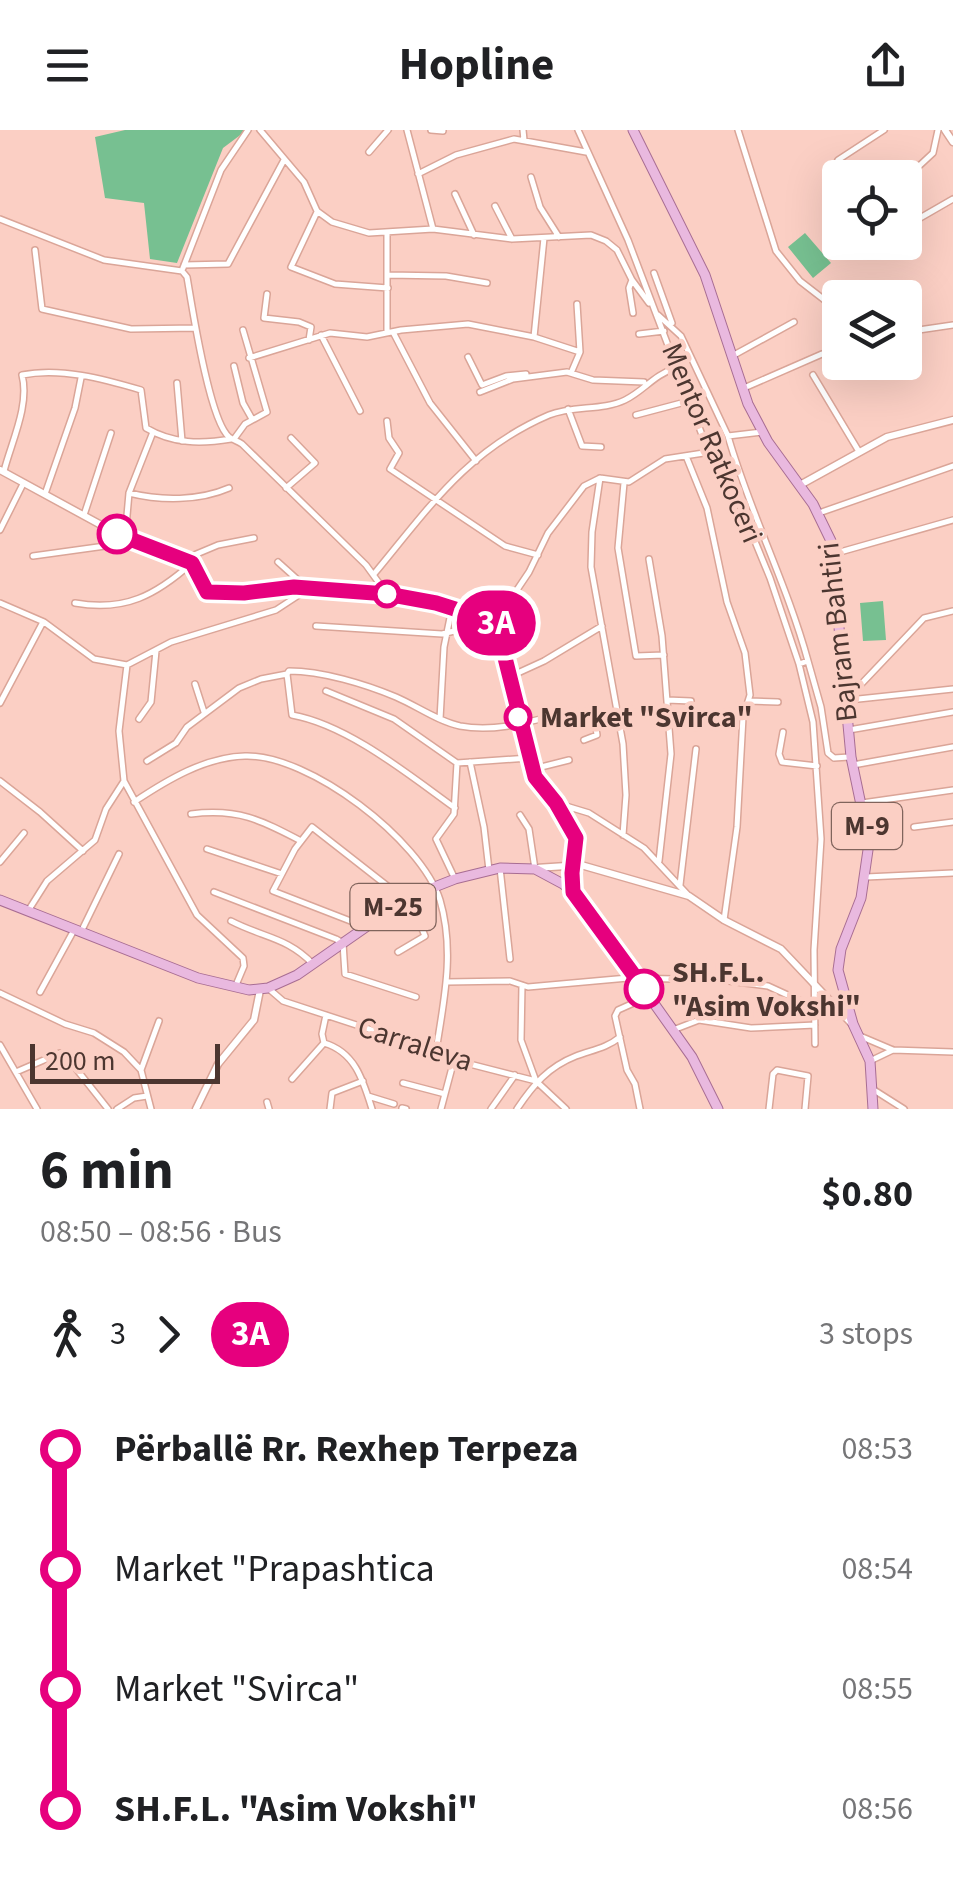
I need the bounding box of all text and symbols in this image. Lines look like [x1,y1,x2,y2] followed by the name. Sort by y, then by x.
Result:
[399,33,554,97] text: Hopline
[40,38,95,93] icon: menu
[858,38,913,93] icon: share
[822,160,922,380] map controls
[822,160,922,260] button: locate
[822,280,922,380] button: layers
[650,336,774,550] street label: Mentor Ratkoceri
[98,515,136,553] unlabelled marker
[807,540,869,724] street label: Bajram Bahtiri
[374,581,400,607] unlabelled marker
[451,590,541,656] line badge: 3A
[477,598,515,648] text: 3A
[540,696,753,739] place label: Market "Svirca"
[505,704,531,730] marker: Market "Svirca"
[832,803,902,849] road number: M-9
[350,884,436,930] road number: M-25
[672,951,861,1028] place label: SH.F.L. "Asim Vokshi"
[625,970,663,1008] marker: SH.F.L. "Asim Vokshi"
[352,1005,478,1083] street label: Carraleva
[30,1039,220,1084] scale bar
[45,1041,116,1081] text: 200 m
[40,1132,174,1210] text: 6 min
[821,1167,913,1221] text: $0.80
[40,1209,282,1255] text: 08:50 – 08:56 · Bus
[40,1307,95,1362] icon: walk
[141,1307,196,1362] icon: forward
[231,1309,269,1359] text: 3A
[110,1311,126,1357] text: 3
[819,1311,913,1357] text: 3 stops
[114,1422,579,1476] text: Përballë Rr. Rexhep Terpeza
[841,1426,913,1472] text: 08:53
[114,1542,435,1596] text: Market "Prapashtica
[841,1546,913,1592] text: 08:54
[114,1662,359,1716] text: Market "Svirca"
[841,1666,913,1712] text: 08:55
[114,1782,478,1836] text: SH.F.L. "Asim Vokshi"
[841,1786,913,1832] text: 08:56

